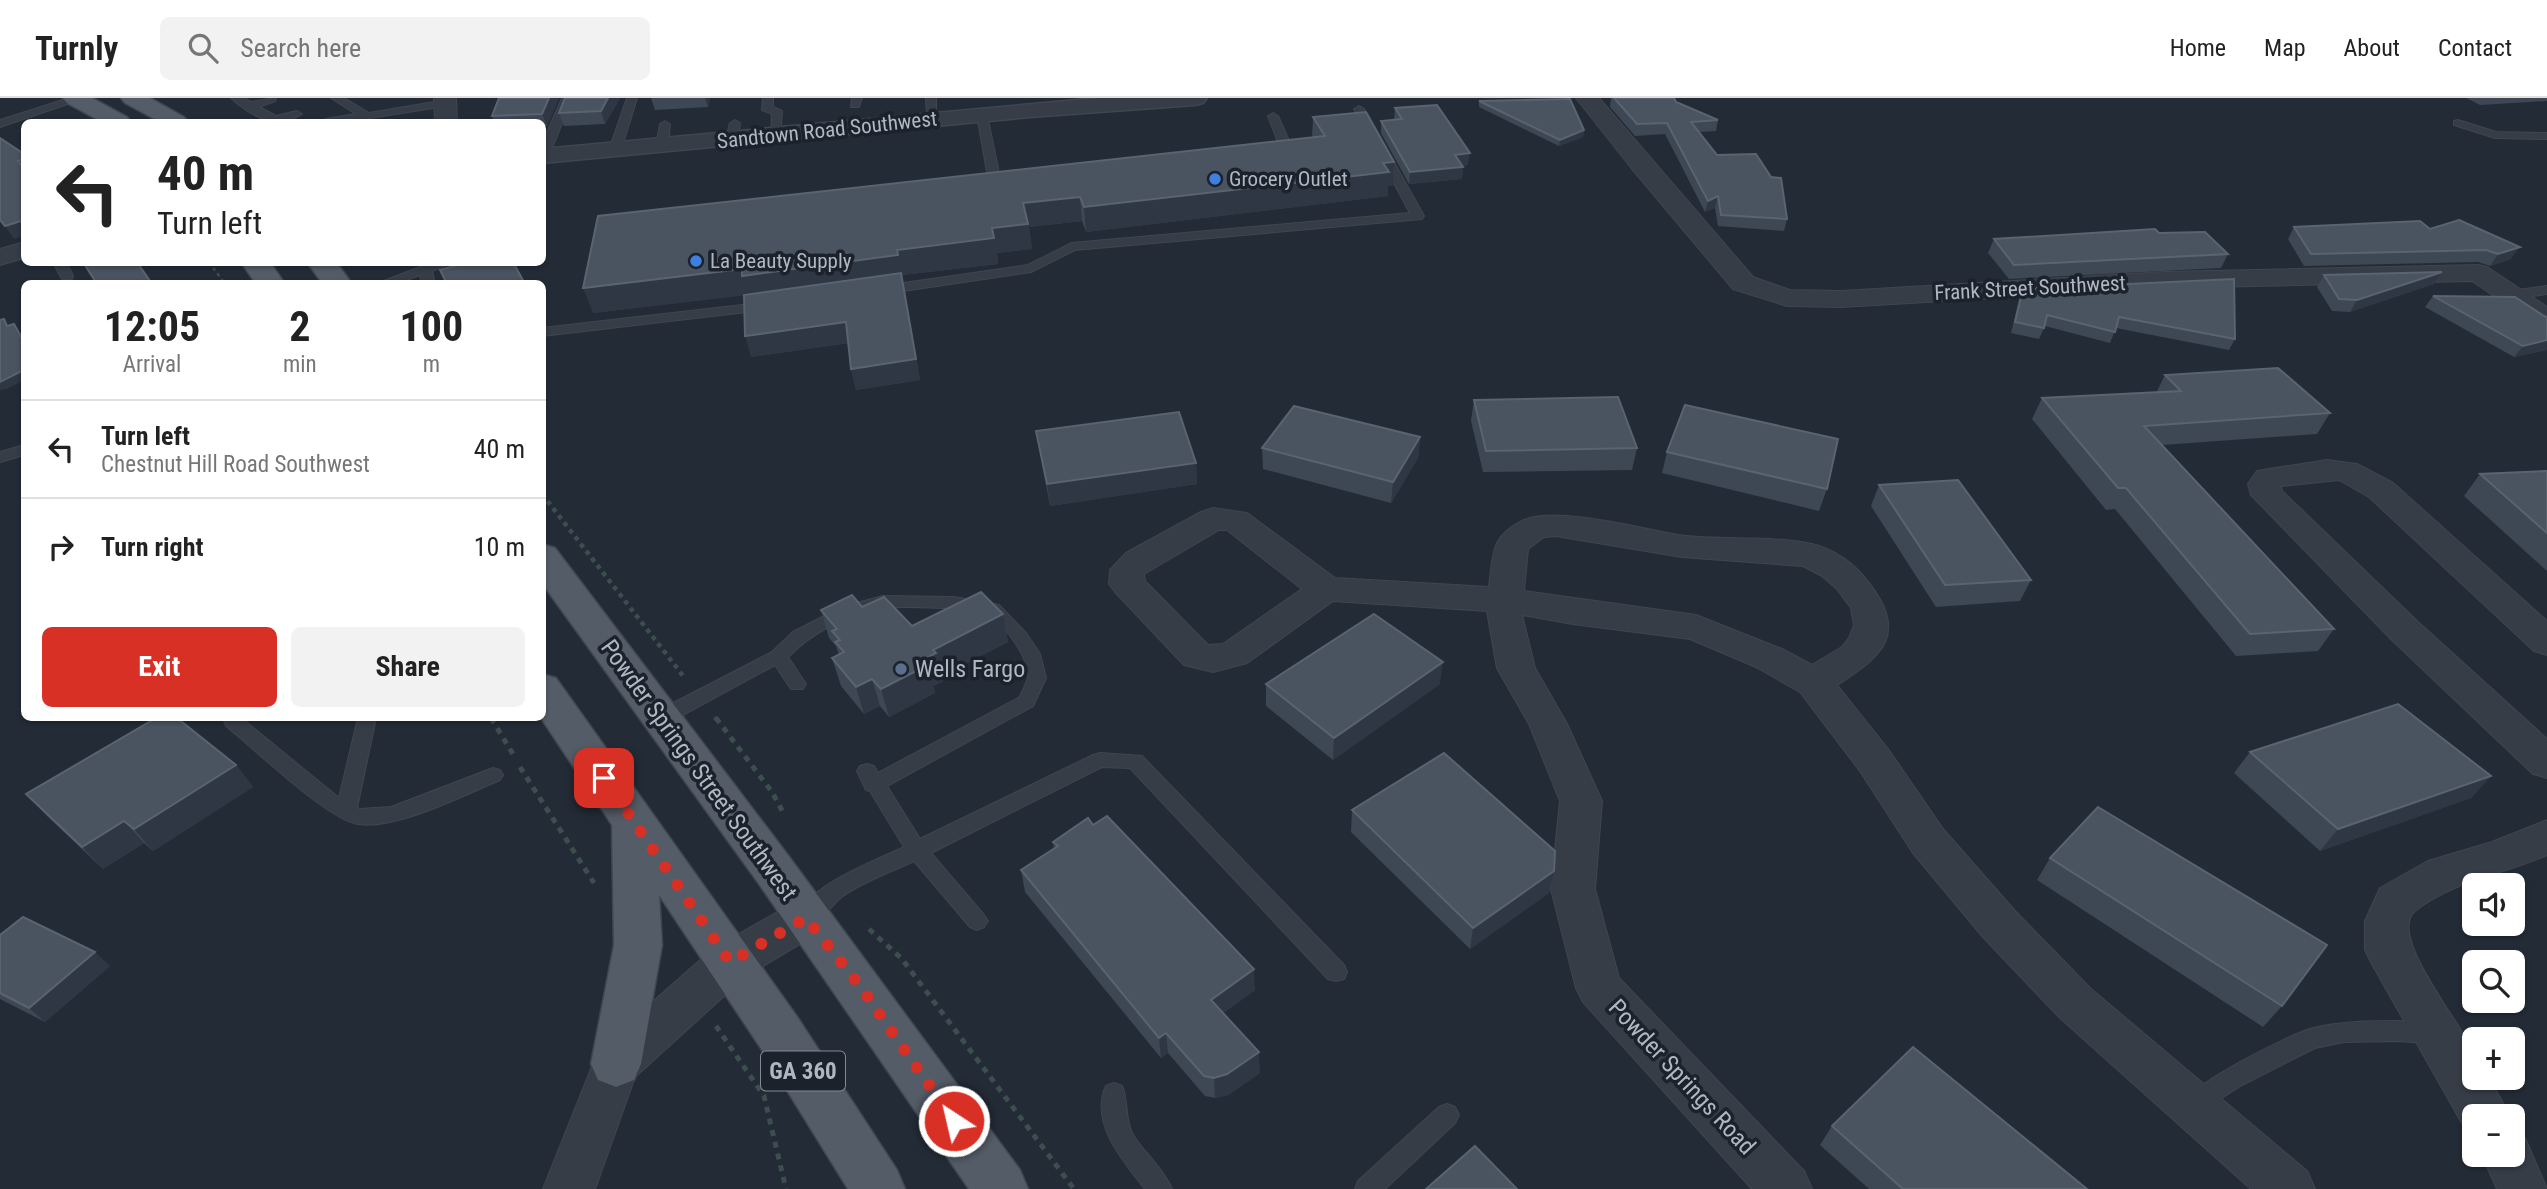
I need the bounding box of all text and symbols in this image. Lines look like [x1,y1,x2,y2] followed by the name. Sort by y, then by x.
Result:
[160,17,650,80] search box
[35,29,118,68] text: Turnly
[184,29,222,67] icon: search
[240,33,361,63] text: Search here
[2170,34,2226,62] text: Home
[2264,34,2306,62] text: Map
[2344,34,2400,62] text: About
[2438,34,2512,62] text: Contact
[716,107,938,153] street label: Sandtown Road Southwest
[157,145,254,202] text: 40 m
[42,147,133,238] icon: left
[1229,167,1348,191] place label: Grocery Outlet
[1207,171,1223,187] marker: Grocery Outlet
[157,204,262,242] text: Turn left
[710,249,852,273] place label: La Beauty Supply
[688,253,704,269] marker: La Beauty Supply
[1934,271,2126,305] street label: Frank Street Southwest
[104,302,200,351] text: 12:05
[289,302,310,351] text: 2
[399,302,463,351] text: 100
[123,351,181,378] text: Arrival
[283,351,317,378] text: min
[423,351,440,378] text: m
[101,421,190,451] text: Turn left
[42,430,80,468] icon: left
[474,434,525,464] text: 40 m
[101,451,370,478] text: Chestnut Hill Road Southwest
[42,528,80,566] icon: right
[101,532,203,562] text: Turn right
[474,532,525,562] text: 10 m
[42,627,277,707] button: Exit
[291,627,525,707] button: Share
[595,634,803,906] street label: Powder Springs Street Southwest
[915,655,1025,683] place label: Wells Fargo
[893,661,909,677] marker: Wells Fargo
[574,748,634,808] pin
[585,759,623,797] icon: arrive
[2462,873,2525,1167] map controls
[2462,873,2525,936] button: sound
[2462,950,2525,1013] button: search
[1603,994,1761,1160] street label: Powder Springs Road
[2462,1027,2525,1090] button: +
[761,1052,845,1090] road number: GA 360
[917,1084,991,1158] position arrow
[2462,1104,2525,1167] button: −

